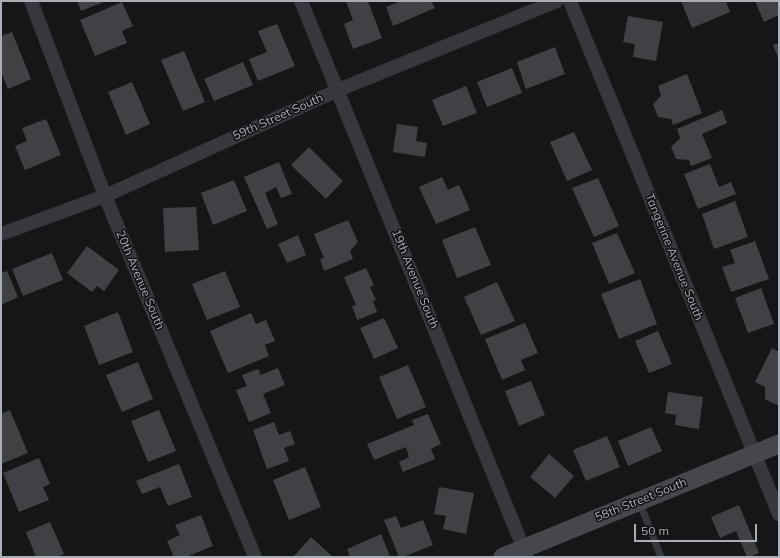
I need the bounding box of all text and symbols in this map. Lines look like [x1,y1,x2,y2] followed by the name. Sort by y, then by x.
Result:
[231,91,325,143] street label: 59th Street South
[642,191,706,323] street label: Tangerine Avenue South
[388,227,442,331] street label: 19th Avenue South
[113,228,167,332] street label: 20th Avenue South
[593,475,689,525] street label: 58th Street South
[636,516,759,542] scale bar
[641,523,669,538] text: 50 m

